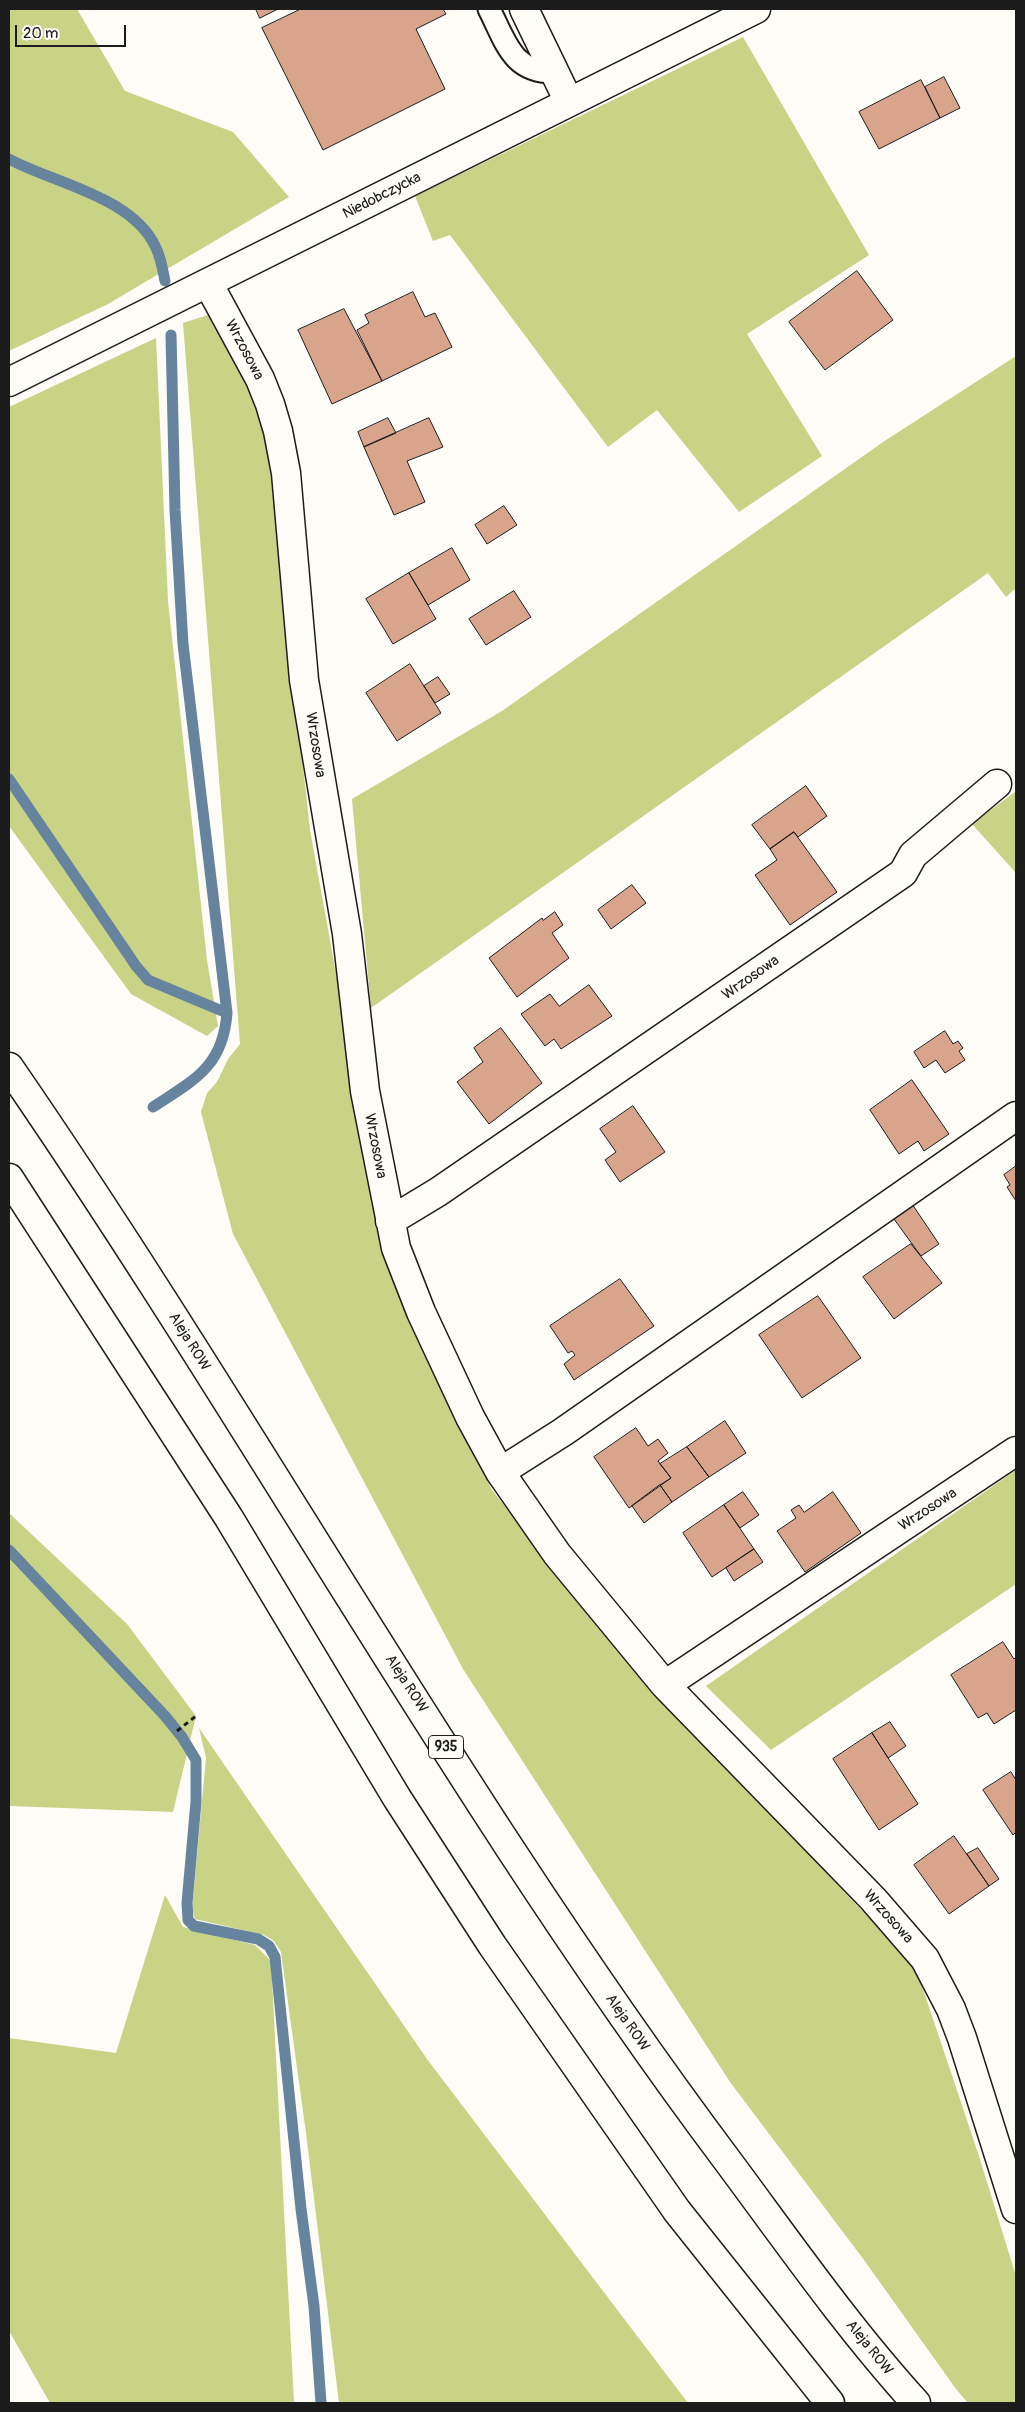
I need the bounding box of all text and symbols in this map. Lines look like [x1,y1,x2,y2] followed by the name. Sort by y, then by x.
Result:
[18,15,129,47] scale bar
[23,24,58,43] text: 20 m
[340,169,424,223] street label: Niedobczycka
[221,317,267,383] street label: Wrzosowa
[301,711,329,779] street label: Wrzosowa
[719,952,783,1004] street label: Wrzosowa
[360,1112,390,1180] street label: Wrzosowa
[164,1309,214,1375] street label: Aleja ROW
[896,1485,960,1535] street label: Wrzosowa
[381,1652,431,1716] street label: Aleja ROW
[428,1735,464,1758] road number: 935
[859,1887,917,1947] street label: Wrzosowa
[601,1991,653,2055] street label: Aleja ROW
[841,2317,897,2379] street label: Aleja ROW

